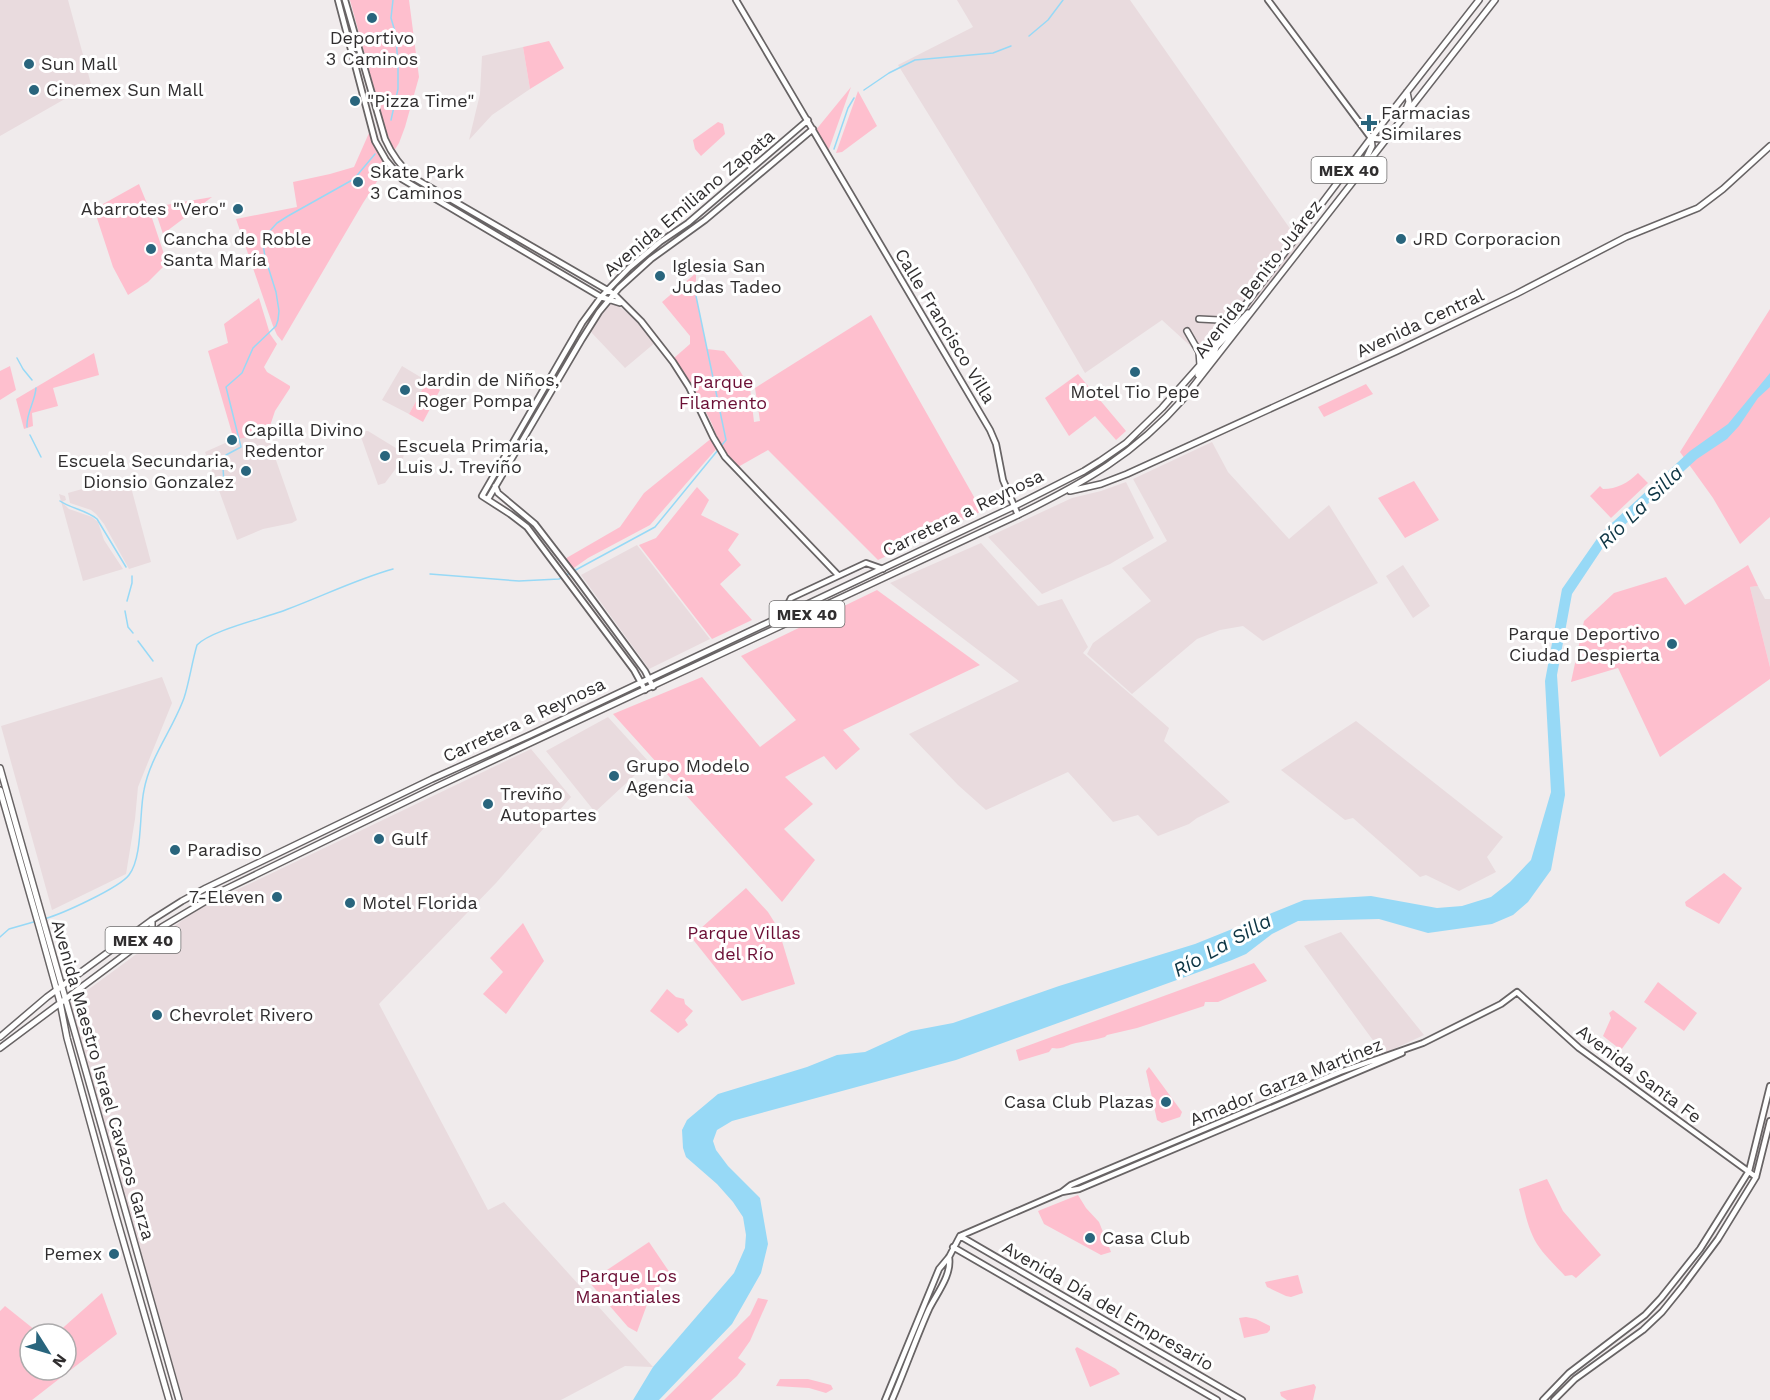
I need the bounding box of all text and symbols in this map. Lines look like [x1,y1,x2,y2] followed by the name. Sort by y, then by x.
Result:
[365,11,379,25] marker: Deportivo 3 Caminos
[326,27,418,69] place label: Deportivo 3 Caminos
[41,53,118,74] place label: Sun Mall
[22,57,36,71] marker: Sun Mall
[46,79,204,100] place label: Cinemex Sun Mall
[27,83,41,97] marker: Cinemex Sun Mall
[367,90,475,111] place label: "Pizza Time"
[348,94,362,108] marker: "Pizza Time"
[1381,102,1470,144] place label: Farmacias Similares
[1362,116,1376,130] marker: Farmacias Similares
[599,125,778,280] street label: Avenida Emiliano Zapata
[1312,157,1386,183] road number: MEX 40
[370,161,464,203] place label: Skate Park 3 Caminos
[351,175,365,189] marker: Skate Park 3 Caminos
[1189,196,1326,362] street label: Avenida Benito Juárez
[81,198,226,219] place label: Abarrotes "Vero"
[231,202,245,216] marker: Abarrotes "Vero"
[163,228,311,270] place label: Cancha de Roble Santa María
[1413,228,1561,249] place label: JRD Corporacion
[1394,232,1408,246] marker: JRD Corporacion
[144,242,158,256] marker: Cancha de Roble Santa María
[891,244,1000,407] street label: Calle Francisco Villa
[672,255,781,297] place label: Iglesia San Judas Tadeo
[653,269,667,283] marker: Iglesia San Judas Tadeo
[1353,284,1487,361] street label: Avenida Central
[1128,365,1142,379] marker: Motel Tio Pepe
[417,369,560,411] place label: Jardin de Niños, Roger Pompa
[679,371,767,413] park label: Parque Filamento
[1070,381,1200,402] place label: Motel Tio Pepe
[398,383,412,397] marker: Jardin de Niños, Roger Pompa
[244,419,363,461] place label: Capilla Divino Redentor
[225,433,239,447] marker: Capilla Divino Redentor
[397,435,549,477] place label: Escuela Primaria, Luis J. Treviño
[378,449,392,463] marker: Escuela Primaria, Luis J. Treviño
[57,450,234,492] place label: Escuela Secundaria, Dionsio Gonzalez
[1593,461,1687,553] water label: Río La Silla
[239,464,253,478] marker: Escuela Secundaria, Dionsio Gonzalez
[879,464,1047,561] street label: Carretera a Reynosa
[770,601,844,627] road number: MEX 40
[1508,623,1660,665] place label: Parque Deportivo Ciudad Despierta
[1665,637,1679,651] marker: Parque Deportivo Ciudad Despierta
[439,673,608,766] street label: Carretera a Reynosa
[626,755,750,797] place label: Grupo Modelo Agencia
[607,769,621,783] marker: Grupo Modelo Agencia
[500,783,597,825] place label: Treviño Autopartes
[481,797,495,811] marker: Treviño Autopartes
[391,828,428,849] place label: Gulf
[372,832,386,846] marker: Gulf
[187,839,262,860] place label: Paradiso
[168,843,182,857] marker: Paradiso
[189,886,265,907] place label: 7-Eleven
[270,890,284,904] marker: 7-Eleven
[362,892,478,913] place label: Motel Florida
[343,896,357,910] marker: Motel Florida
[1169,908,1275,982] water label: Río La Silla
[48,917,159,1242] street label: Avenida Maestro Israel Cavazos Garza
[687,922,801,964] park label: Parque Villas del Río
[106,927,180,953] road number: MEX 40
[169,1004,313,1025] place label: Chevrolet Rivero
[150,1008,164,1022] marker: Chevrolet Rivero
[1573,1020,1706,1127] street label: Avenida Santa Fe
[1186,1033,1385,1130] street label: Amador Garza Martínez
[1004,1091,1154,1112] place label: Casa Club Plazas
[1159,1095,1173,1109] marker: Casa Club Plazas
[1102,1227,1190,1248] place label: Casa Club
[1083,1231,1097,1245] marker: Casa Club
[999,1236,1218,1375] street label: Avenida Día del Empresario
[44,1243,102,1264] place label: Pemex
[107,1247,121,1261] marker: Pemex
[575,1265,681,1307] park label: Parque Los Manantiales
[18,1322,78,1382] north arrow
[48,1350,71,1371] text: N

